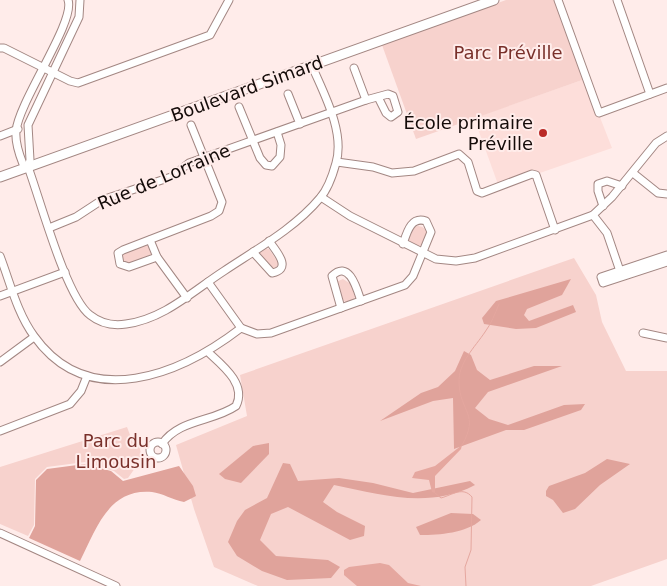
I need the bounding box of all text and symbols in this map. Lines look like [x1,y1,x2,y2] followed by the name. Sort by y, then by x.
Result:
[453,42,563,63] park label: Parc Préville
[168,51,326,126] street label: Boulevard Simard
[403,112,533,154] place label: École primaire Préville
[537,127,549,139] marker: École primaire Préville
[94,139,233,214] street label: Rue de Lorraine
[76,430,156,472] park label: Parc du Limousin

